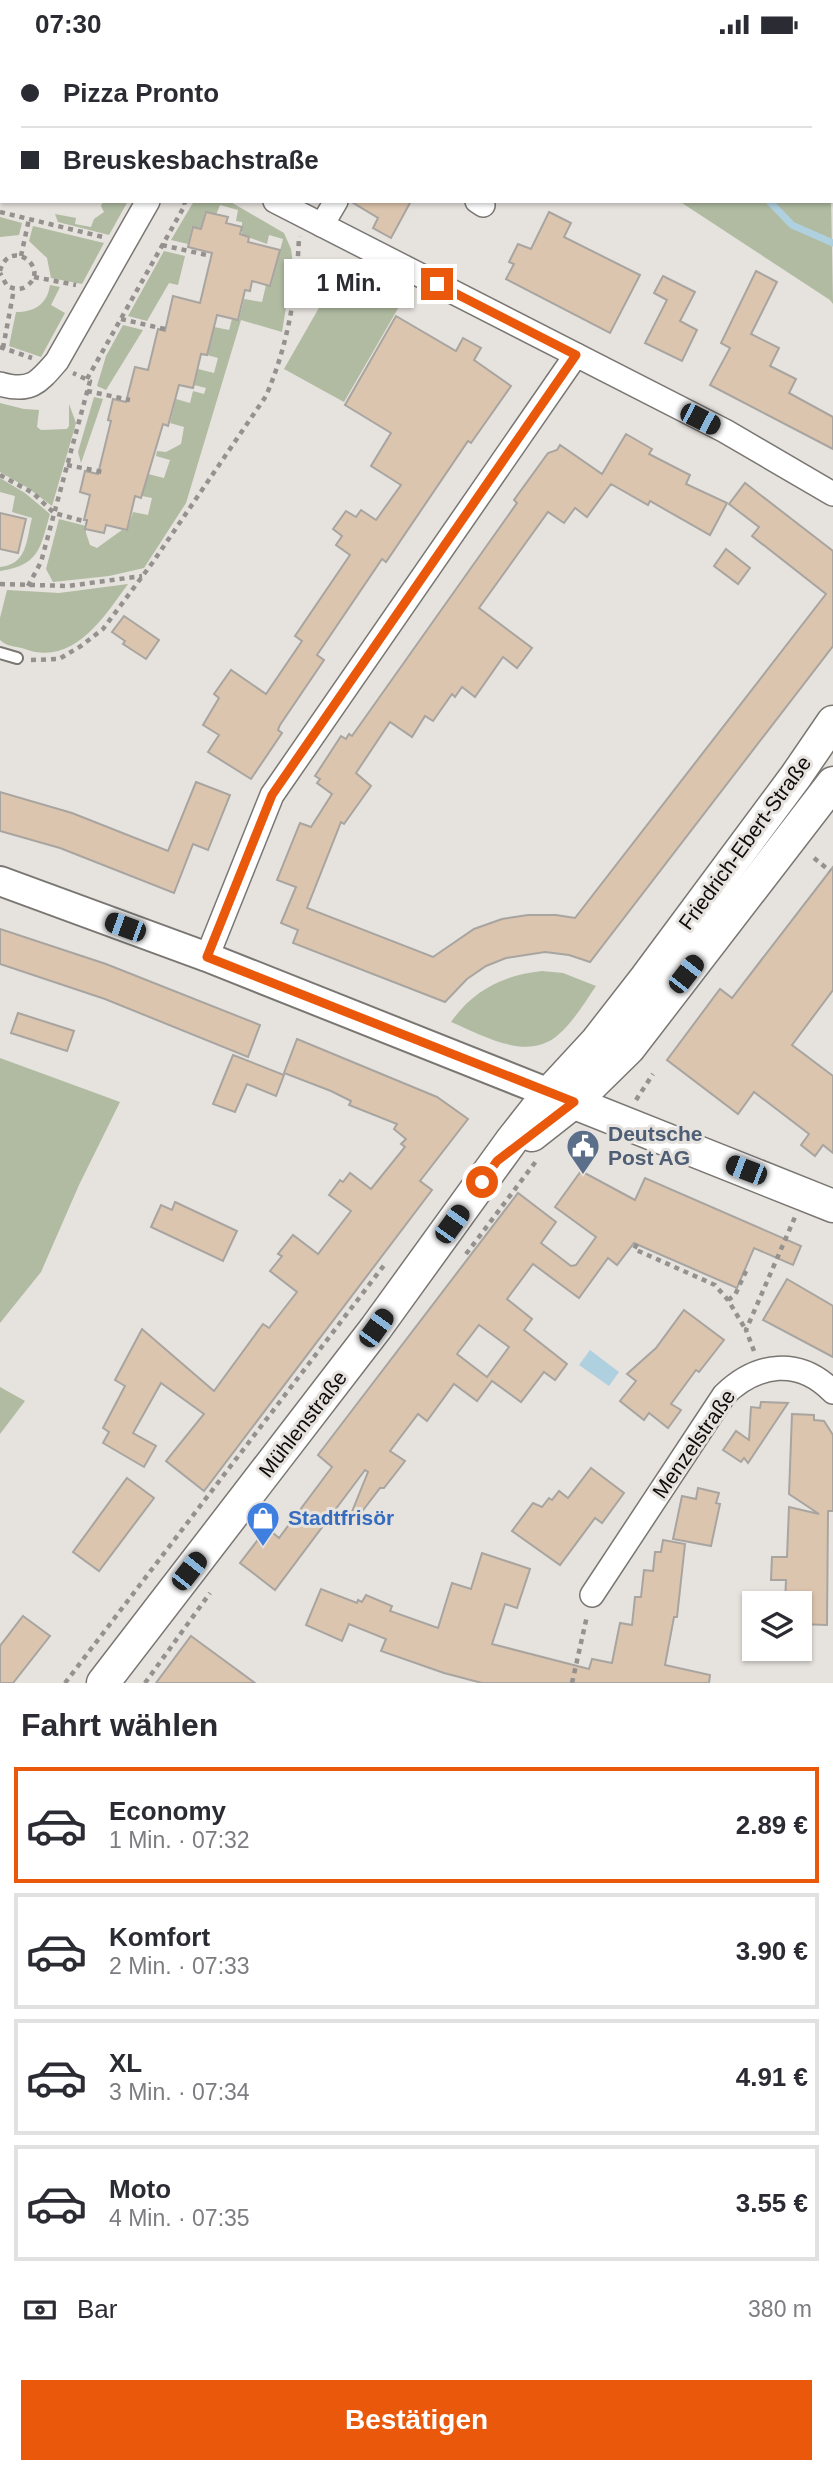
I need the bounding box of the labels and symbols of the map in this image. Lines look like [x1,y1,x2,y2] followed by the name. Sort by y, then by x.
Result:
[283,259,412,309] callout: 1 Min.
[421,268,453,300] route end
[677,400,724,438] car
[674,751,815,934] street label: Friedrich-Ebert-Straße
[102,910,149,944] car
[665,951,708,997] car
[608,1122,703,1169] place label: Deutsche Post AG
[564,1127,602,1176] public building icon: Deutsche Post AG
[723,1153,770,1187] car
[466,1166,498,1198] route start
[432,1201,473,1247] car
[356,1305,397,1351] car
[254,1366,351,1481] street label: Mühlenstraße
[648,1385,739,1502] street label: Menzelstraße
[244,1499,282,1548] shop icon: Stadtfrisör
[288,1506,394,1529] place label: Stadtfrisör
[168,1548,211,1594] car

